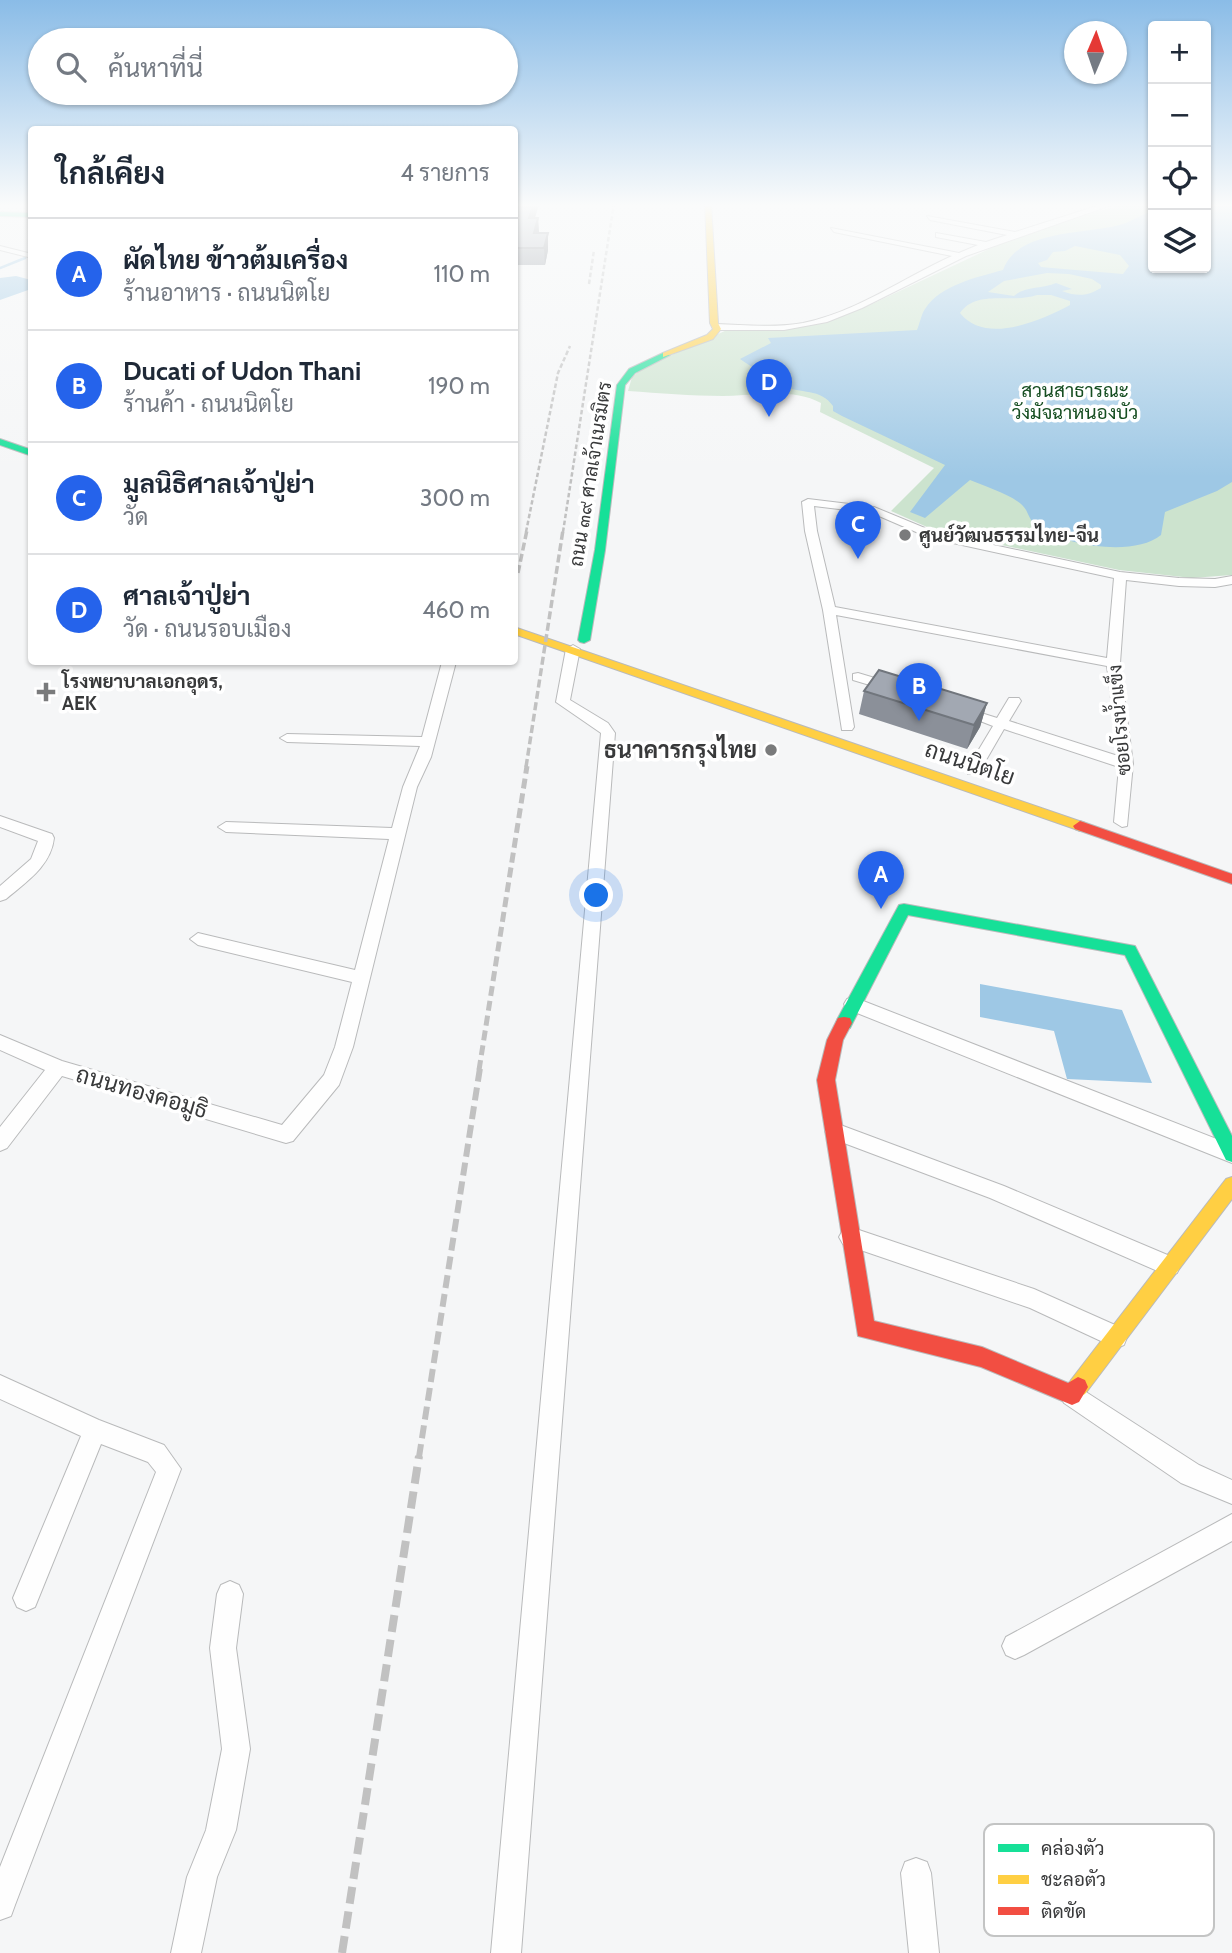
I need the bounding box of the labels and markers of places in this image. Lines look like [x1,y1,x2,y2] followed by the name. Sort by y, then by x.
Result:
[746,359,792,417] pin: D
[835,501,881,559] pin: C
[919,523,1099,549] place label: ศูนย์วัฒนธรรมไทย-จีน
[897,527,913,543] marker: ศูนย์วัฒนธรรมไทย-จีน
[896,663,942,721] pin: B
[61,669,223,715] place label: โรงพยาบาลเอกอุดร, AEK
[36,682,56,702] marker: โรงพยาบาลเอกอุดร, AEK
[604,734,757,767] place label: ธนาคารกรุงไทย
[763,742,779,758] marker: ธนาคารกรุงไทย
[858,851,904,909] pin: A

